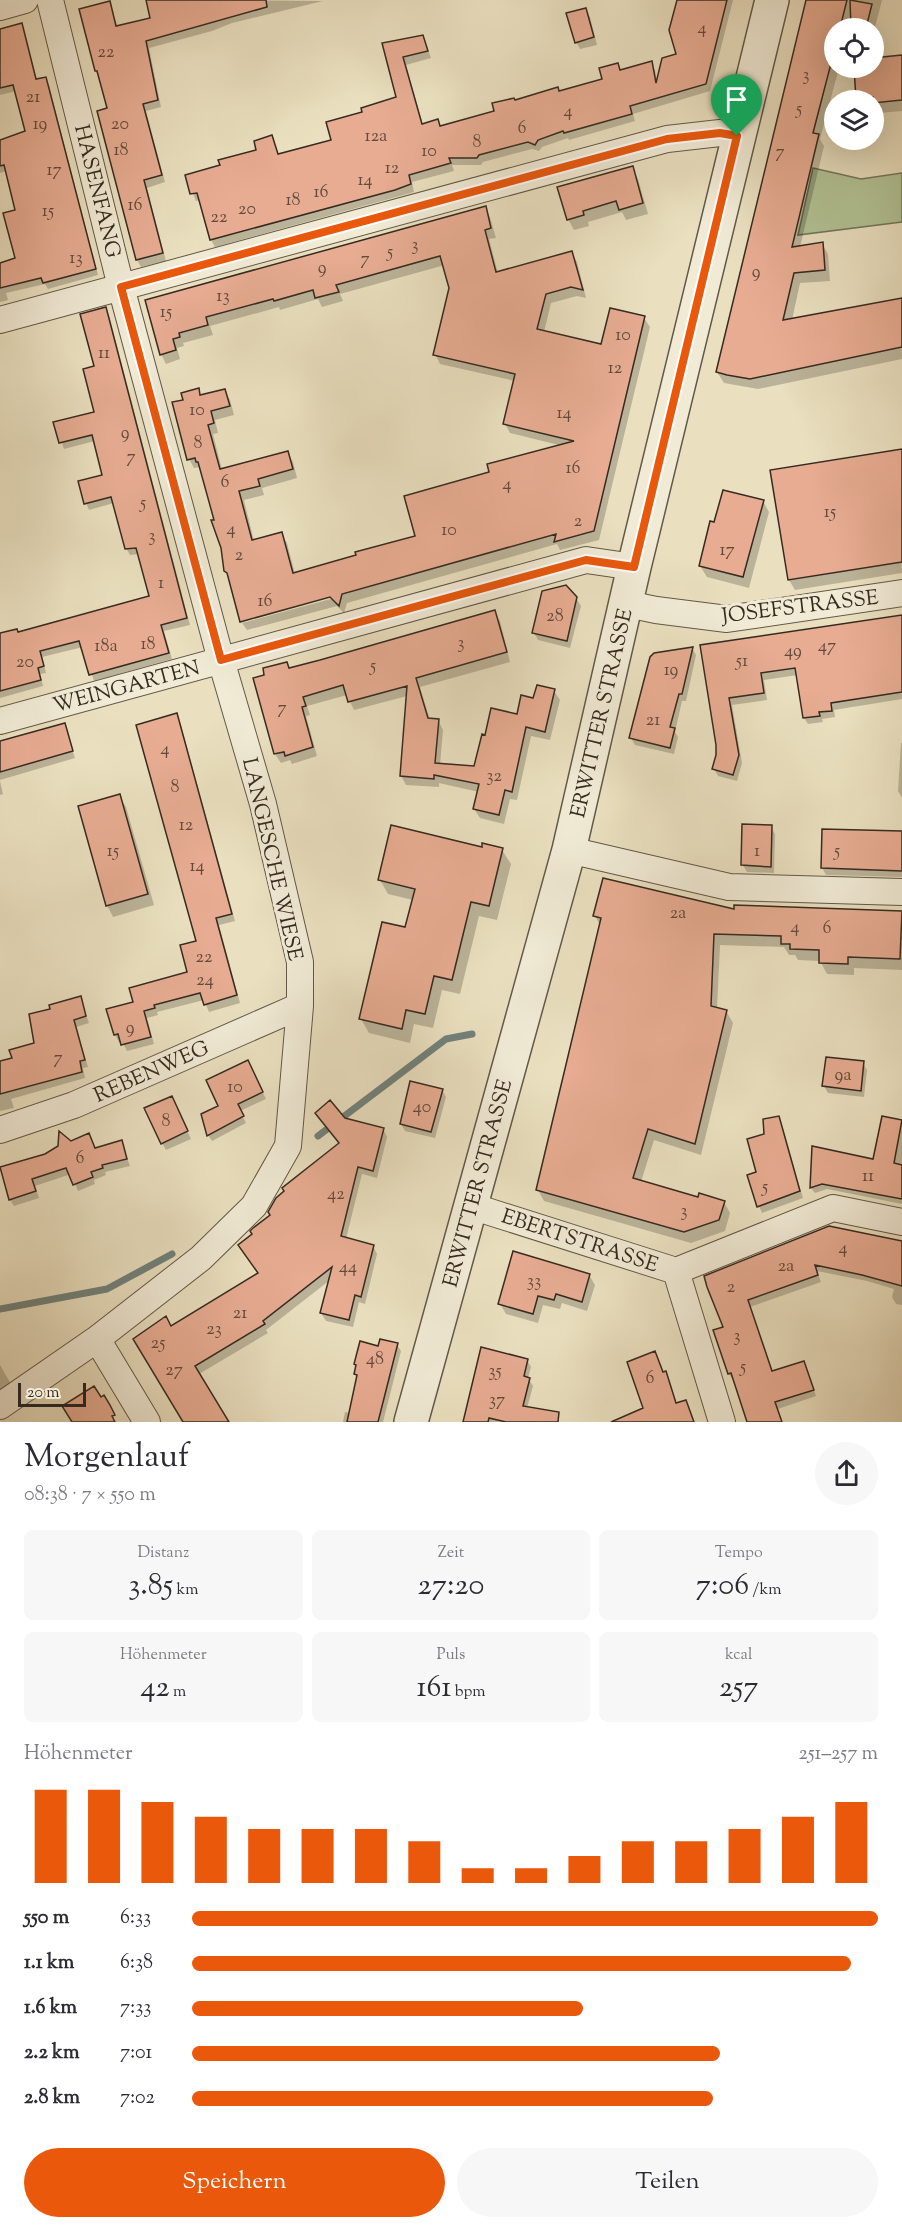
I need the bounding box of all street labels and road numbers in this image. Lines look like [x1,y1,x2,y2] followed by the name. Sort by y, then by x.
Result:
[65,122,127,261] street label: HASENFANG
[719,583,881,633] street label: JOSEFSTRASSE
[564,606,642,821] street label: ERWITTER STRASSE
[50,654,204,722] street label: WEINGARTEN
[233,755,309,964] street label: LANGESCHE WIESE
[89,1034,214,1112] street label: REBENWEG
[437,1076,521,1291] street label: ERWITTER STRASSE
[497,1202,662,1282] street label: EBERTSTRASSE

